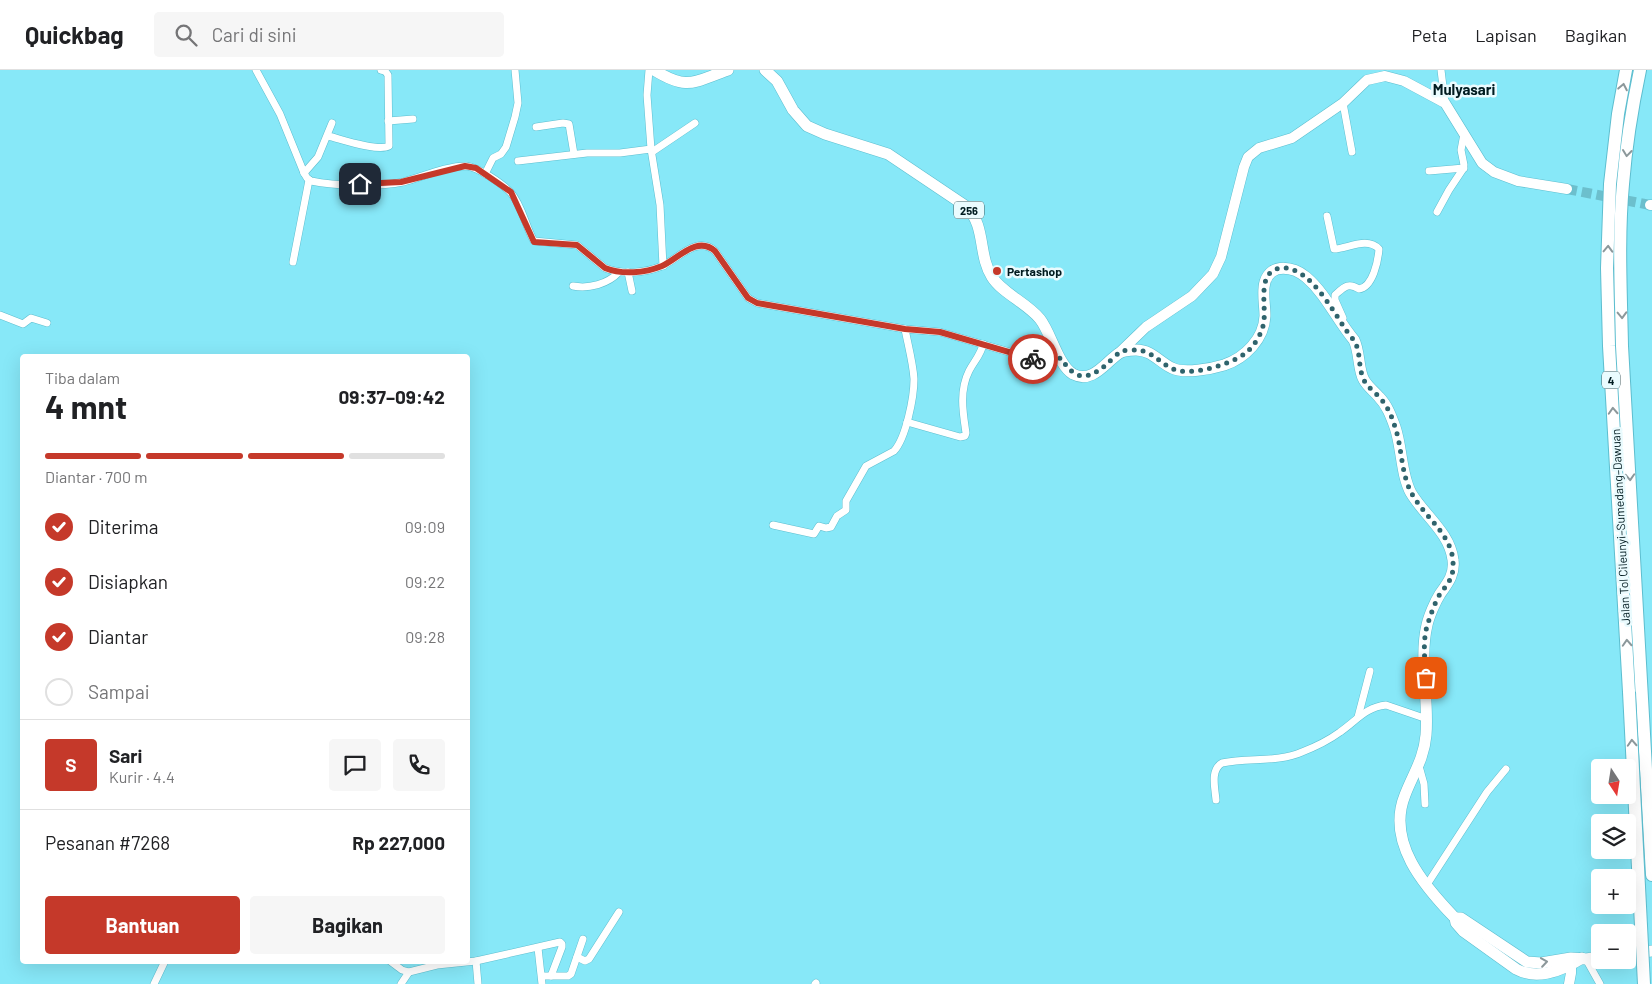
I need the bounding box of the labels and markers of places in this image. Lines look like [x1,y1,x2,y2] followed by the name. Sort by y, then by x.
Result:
[339,163,381,205] pin
[1007,264,1062,278] place label: Pertashop
[991,265,1003,277] marker: Pertashop
[1405,657,1447,699] pin

